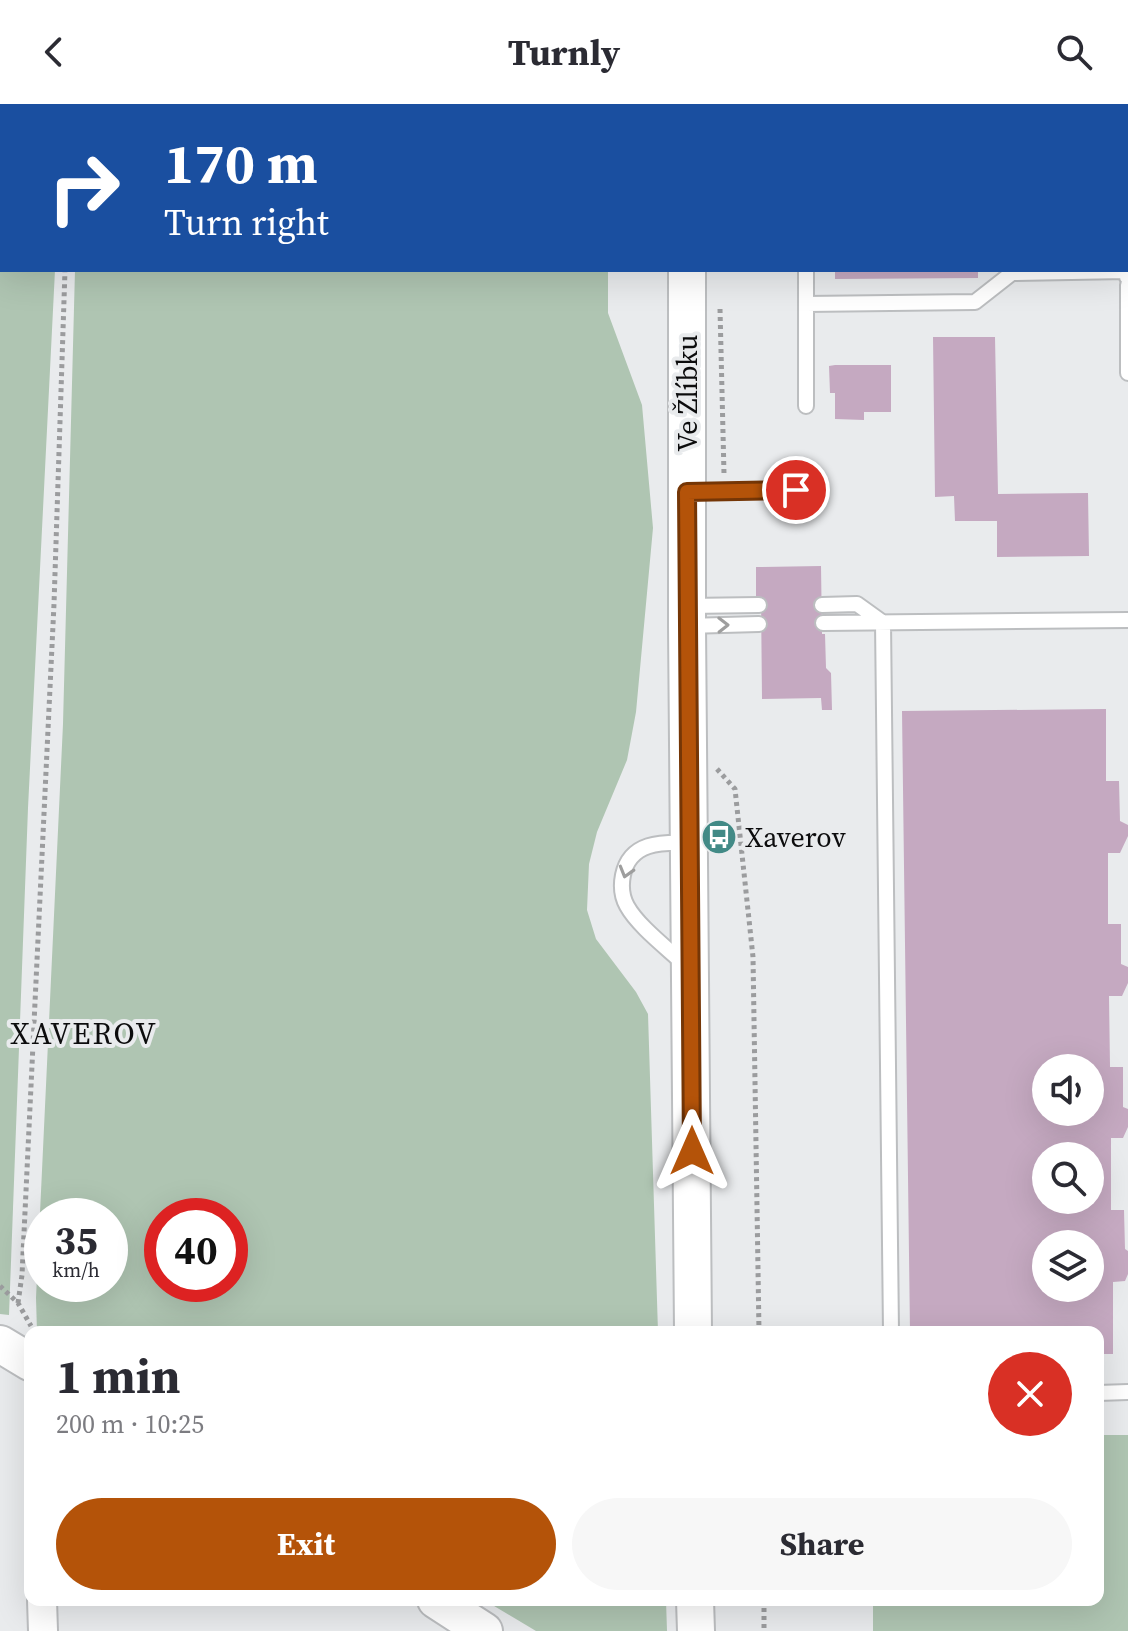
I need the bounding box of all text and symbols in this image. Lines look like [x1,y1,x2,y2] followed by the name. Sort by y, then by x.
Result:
[508,28,620,77] text: Turnly
[32,30,76,74] icon: back
[1052,30,1096,74] icon: search
[164,125,318,202] text: 170 m
[32,136,136,240] icon: right
[164,198,329,247] text: Turn right
[668,334,706,452] street label: Ve Žlíbku
[762,456,830,524] pin
[774,468,818,512] icon: arrive
[717,616,730,634] one-way arrow
[700,818,738,856] bus stop icon: Xaverov
[745,818,846,856] place label: Xaverov
[619,864,635,878] one-way arrow
[10,1013,158,1054] district label: XAVEROV
[1032,1054,1104,1302] map controls
[1032,1054,1104,1126] button: sound
[650,1109,734,1193] position arrow
[1032,1142,1104,1214] button: search
[144,1198,248,1302] speed limit sign: 40
[54,1213,98,1267] text: 35
[1032,1230,1104,1302] button: layers
[52,1256,100,1284] text: km/h
[56,1343,181,1409] text: 1 min
[988,1352,1072,1436] button: close
[56,1406,204,1442] text: 200 m · 10:25
[56,1498,556,1590] button: Exit
[572,1498,1072,1590] button: Share

